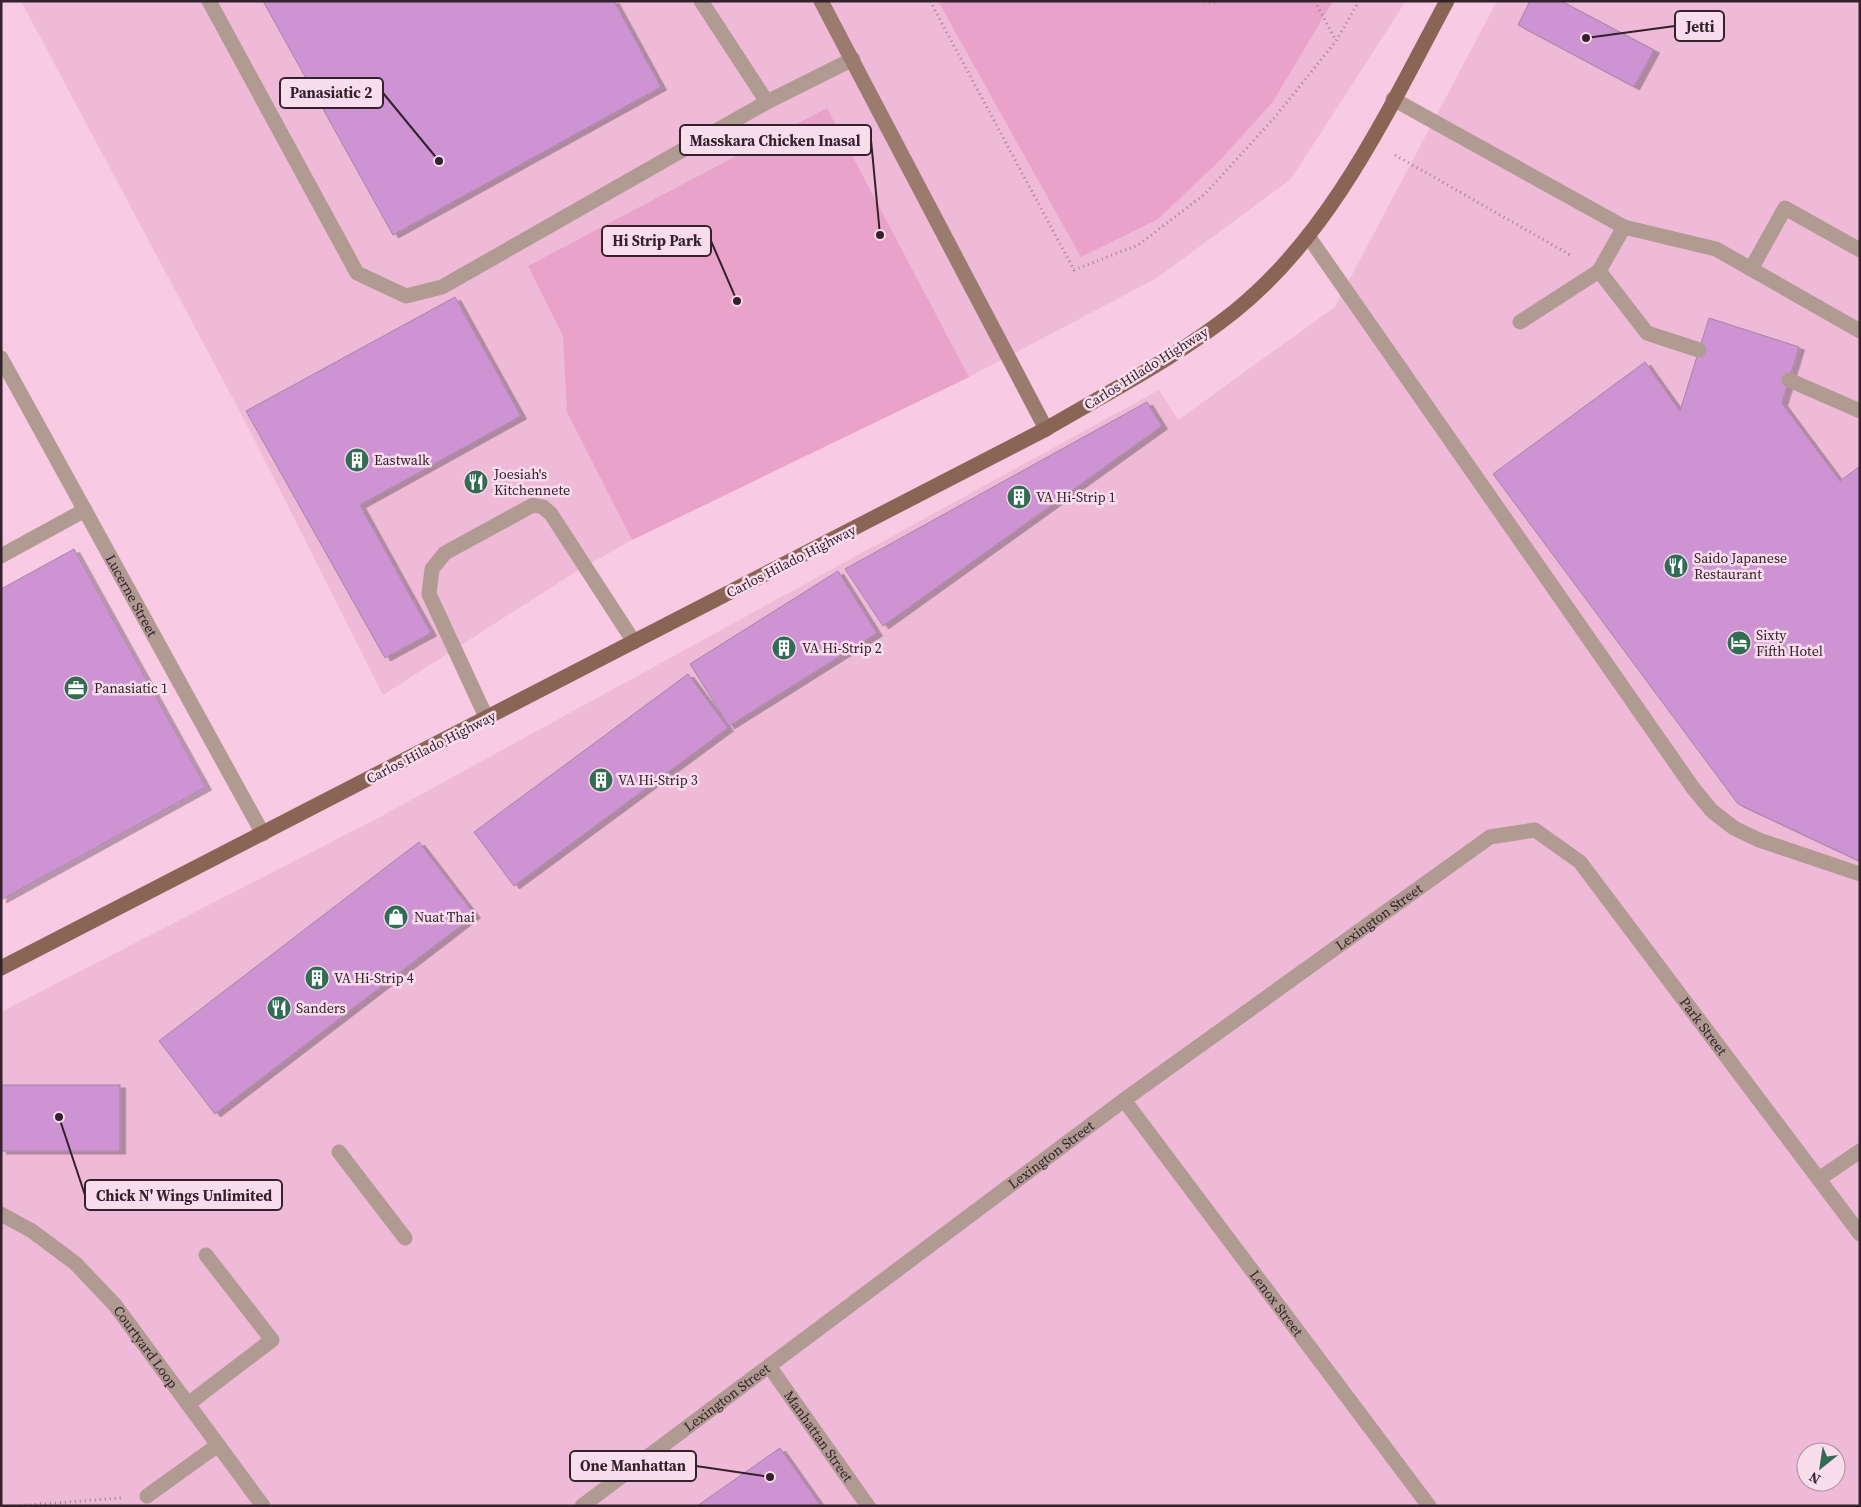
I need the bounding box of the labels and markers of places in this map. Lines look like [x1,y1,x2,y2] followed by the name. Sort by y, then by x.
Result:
[1675,11,1724,41] callout: Jetti
[280,78,383,108] callout: Panasiatic 2
[680,125,871,155] callout: Masskara Chicken Inasal
[602,226,711,256] callout: Hi Strip Park
[344,447,370,473] building icon: Eastwalk
[374,450,430,470] place label: Eastwalk
[493,464,570,500] place label: Joesiah's Kitchennete
[463,469,489,495] restaurant icon: Joesiah's Kitchennete
[1006,484,1032,510] building icon: VA Hi-Strip 1
[1036,487,1116,507] place label: VA Hi-Strip 1
[1694,548,1787,584] place label: Saido Japanese Restaurant
[1663,553,1689,579] restaurant icon: Saido Japanese Restaurant
[1756,625,1823,661] place label: Sixty Fifth Hotel
[1726,630,1752,656] hotel icon: Sixty Fifth Hotel
[771,635,797,661] building icon: VA Hi-Strip 2
[802,638,882,658] place label: VA Hi-Strip 2
[63,675,89,701] office icon: Panasiatic 1
[94,678,168,698] place label: Panasiatic 1
[588,767,614,793] building icon: VA Hi-Strip 3
[618,770,698,790] place label: VA Hi-Strip 3
[383,904,409,930] shop icon: Nuat Thai
[414,907,475,927] place label: Nuat Thai
[304,965,330,991] building icon: VA Hi-Strip 4
[334,968,414,988] place label: VA Hi-Strip 4
[266,995,292,1021] restaurant icon: Sanders
[296,998,346,1018] place label: Sanders
[85,1180,282,1210] callout: Chick N' Wings Unlimited
[570,1451,696,1481] callout: One Manhattan

